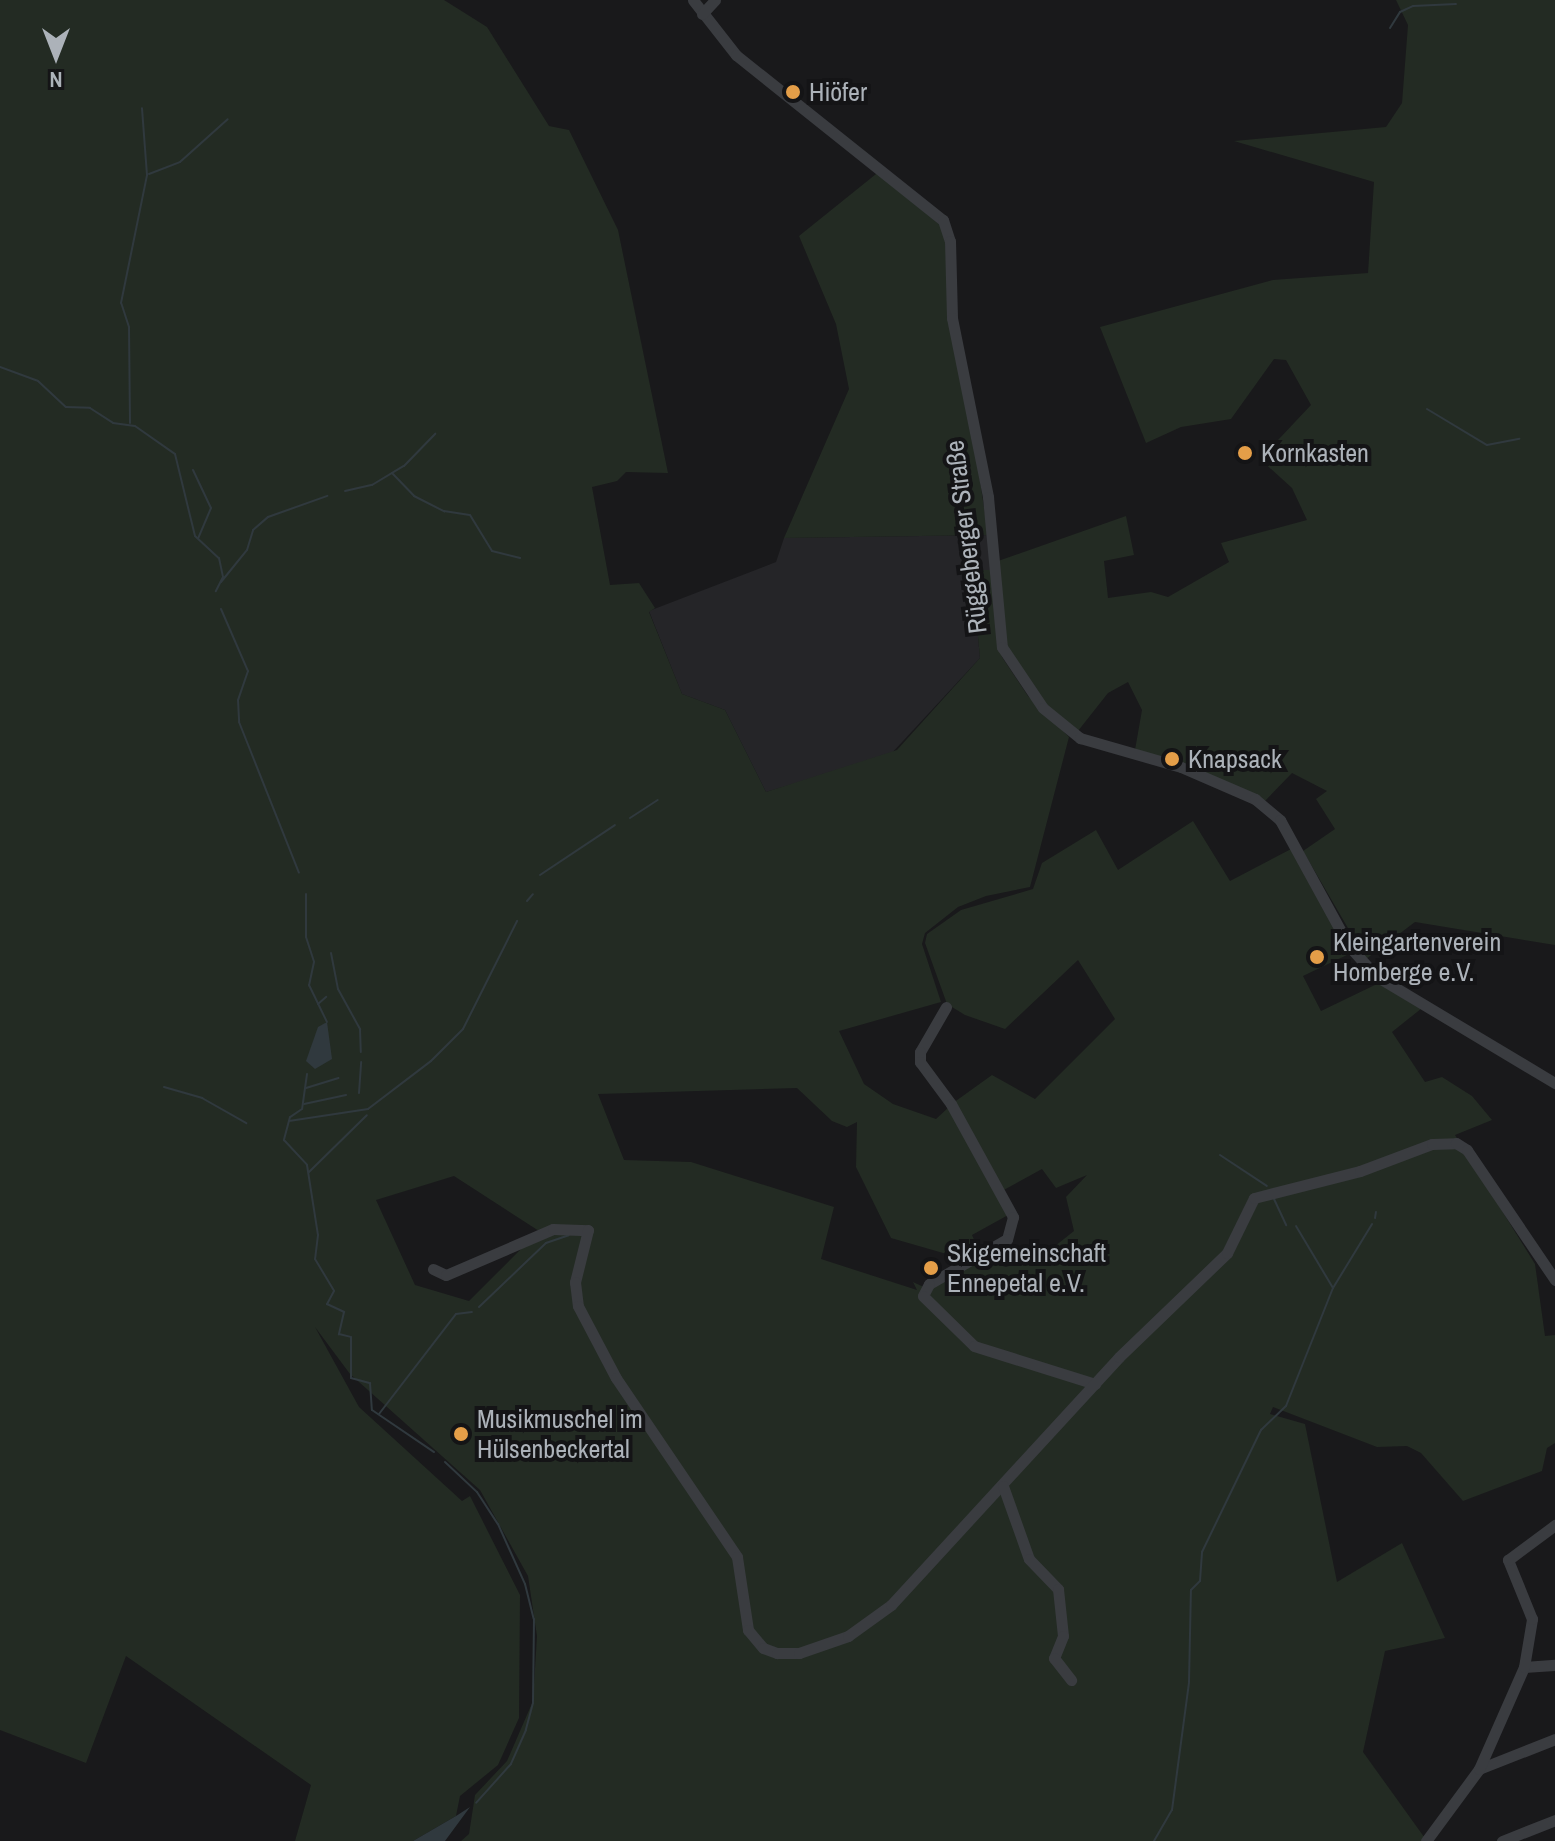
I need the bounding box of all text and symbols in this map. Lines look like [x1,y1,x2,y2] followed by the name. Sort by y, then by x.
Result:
[16,16,96,96] north arrow
[49,65,63,95] text: N
[809,76,867,108] place label: Hiöfer
[784,83,802,101] marker: Hiöfer
[1261,437,1369,469] place label: Kornkasten
[939,439,993,635] street label: Rüggeberger Straße
[1236,444,1254,462] marker: Kornkasten
[1188,743,1282,775] place label: Knapsack
[1163,750,1181,768] marker: Knapsack
[1333,926,1501,988] place label: Kleingartenverein Homberge e.V.
[1308,948,1326,966] marker: Kleingartenverein Homberge e.V.
[947,1237,1106,1298] place label: Skigemeinschaft Ennepetal e.V.
[922,1259,940,1277] marker: Skigemeinschaft Ennepetal e.V.
[477,1403,643,1464] place label: Musikmuschel im Hülsenbeckertal
[452,1425,470,1443] marker: Musikmuschel im Hülsenbeckertal

